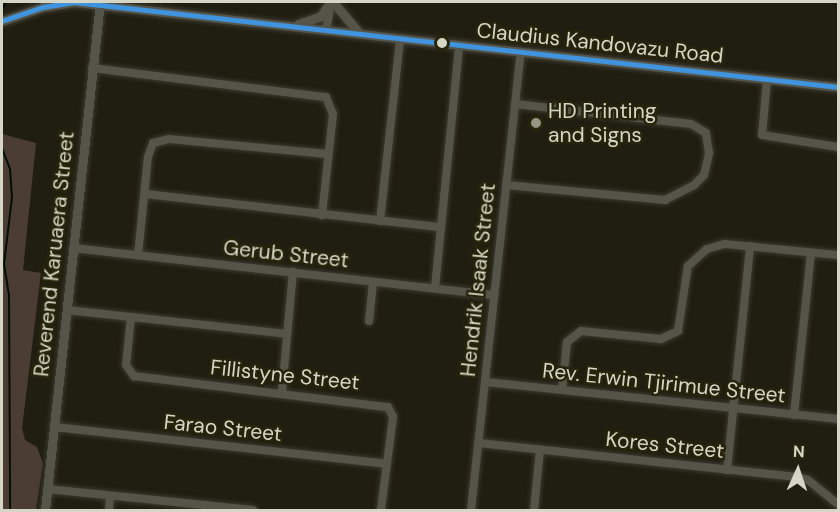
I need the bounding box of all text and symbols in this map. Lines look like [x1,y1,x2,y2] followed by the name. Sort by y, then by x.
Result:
[475,18,725,68] street label: Claudius Kandovazu Road
[436,37,448,49] unlabelled marker
[548,98,656,148] place label: HD Printing and Signs
[529,116,543,130] marker: HD Printing and Signs
[29,130,79,378] street label: Reverend Karuaera Street
[455,182,501,378] street label: Hendrik Isaak Street
[222,235,350,273] street label: Gerub Street
[209,355,361,395] street label: Fillistyne Street
[541,358,787,408] street label: Rev. Erwin Tjirimue Street
[163,409,283,447] street label: Farao Street
[605,426,725,464] street label: Kores Street
[768,440,828,500] north arrow
[793,441,805,462] text: N

